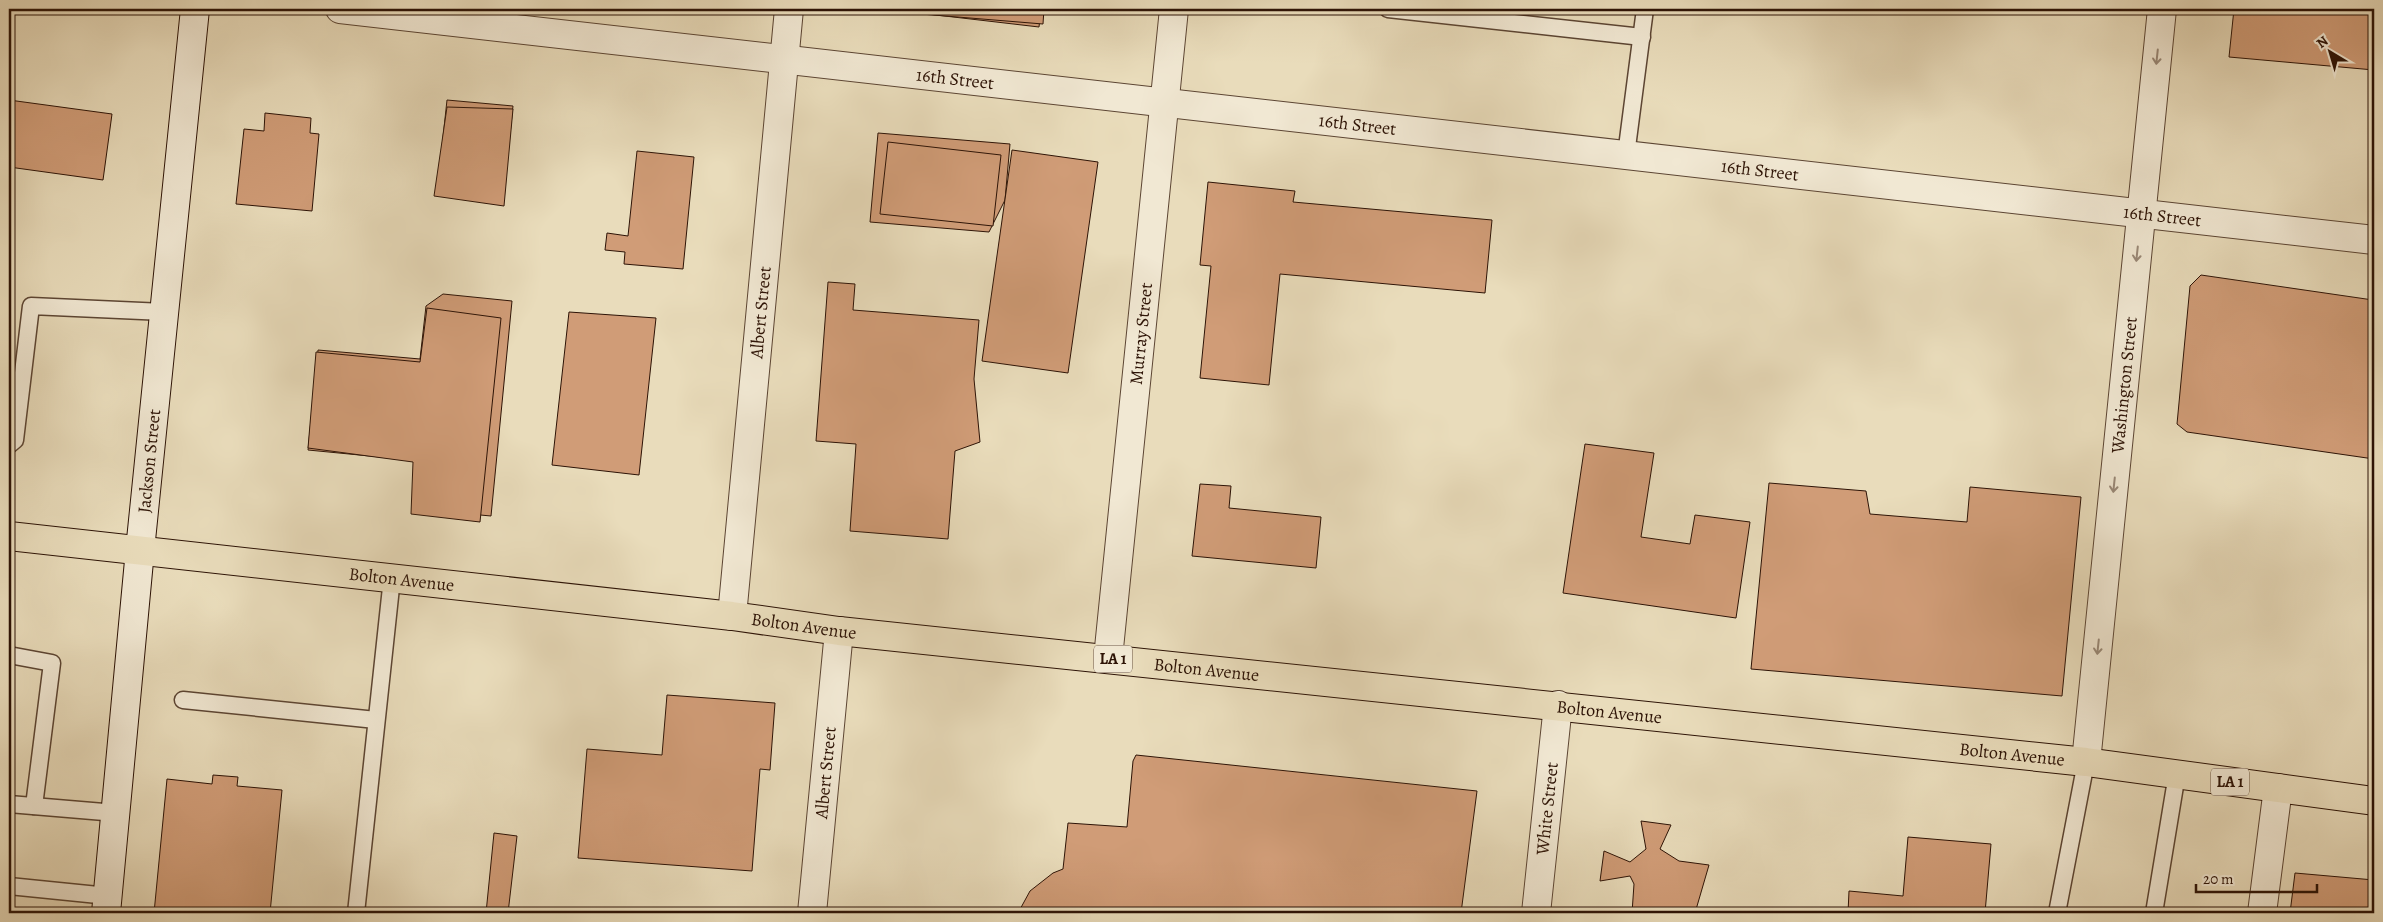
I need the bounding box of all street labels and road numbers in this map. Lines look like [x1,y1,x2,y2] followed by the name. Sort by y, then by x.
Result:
[915,63,995,95] street label: 16th Street
[1317,108,1398,141] street label: 16th Street
[1720,154,1800,187] street label: 16th Street
[2122,200,2202,232] street label: 16th Street
[744,265,777,361] street label: Albert Street
[1124,282,1158,386] street label: Murray Street
[2105,315,2143,455] street label: Washington Street
[132,408,166,514] street label: Jackson Street
[348,562,456,597] street label: Bolton Avenue
[750,607,858,645] street label: Bolton Avenue
[1094,646,1132,672] road number: LA 1
[1153,652,1260,687] street label: Bolton Avenue
[1555,694,1663,729] street label: Bolton Avenue
[809,725,842,821] street label: Albert Street
[1958,737,2066,772] street label: Bolton Avenue
[1530,761,1564,857] street label: White Street
[2211,769,2249,796] road number: LA 1

